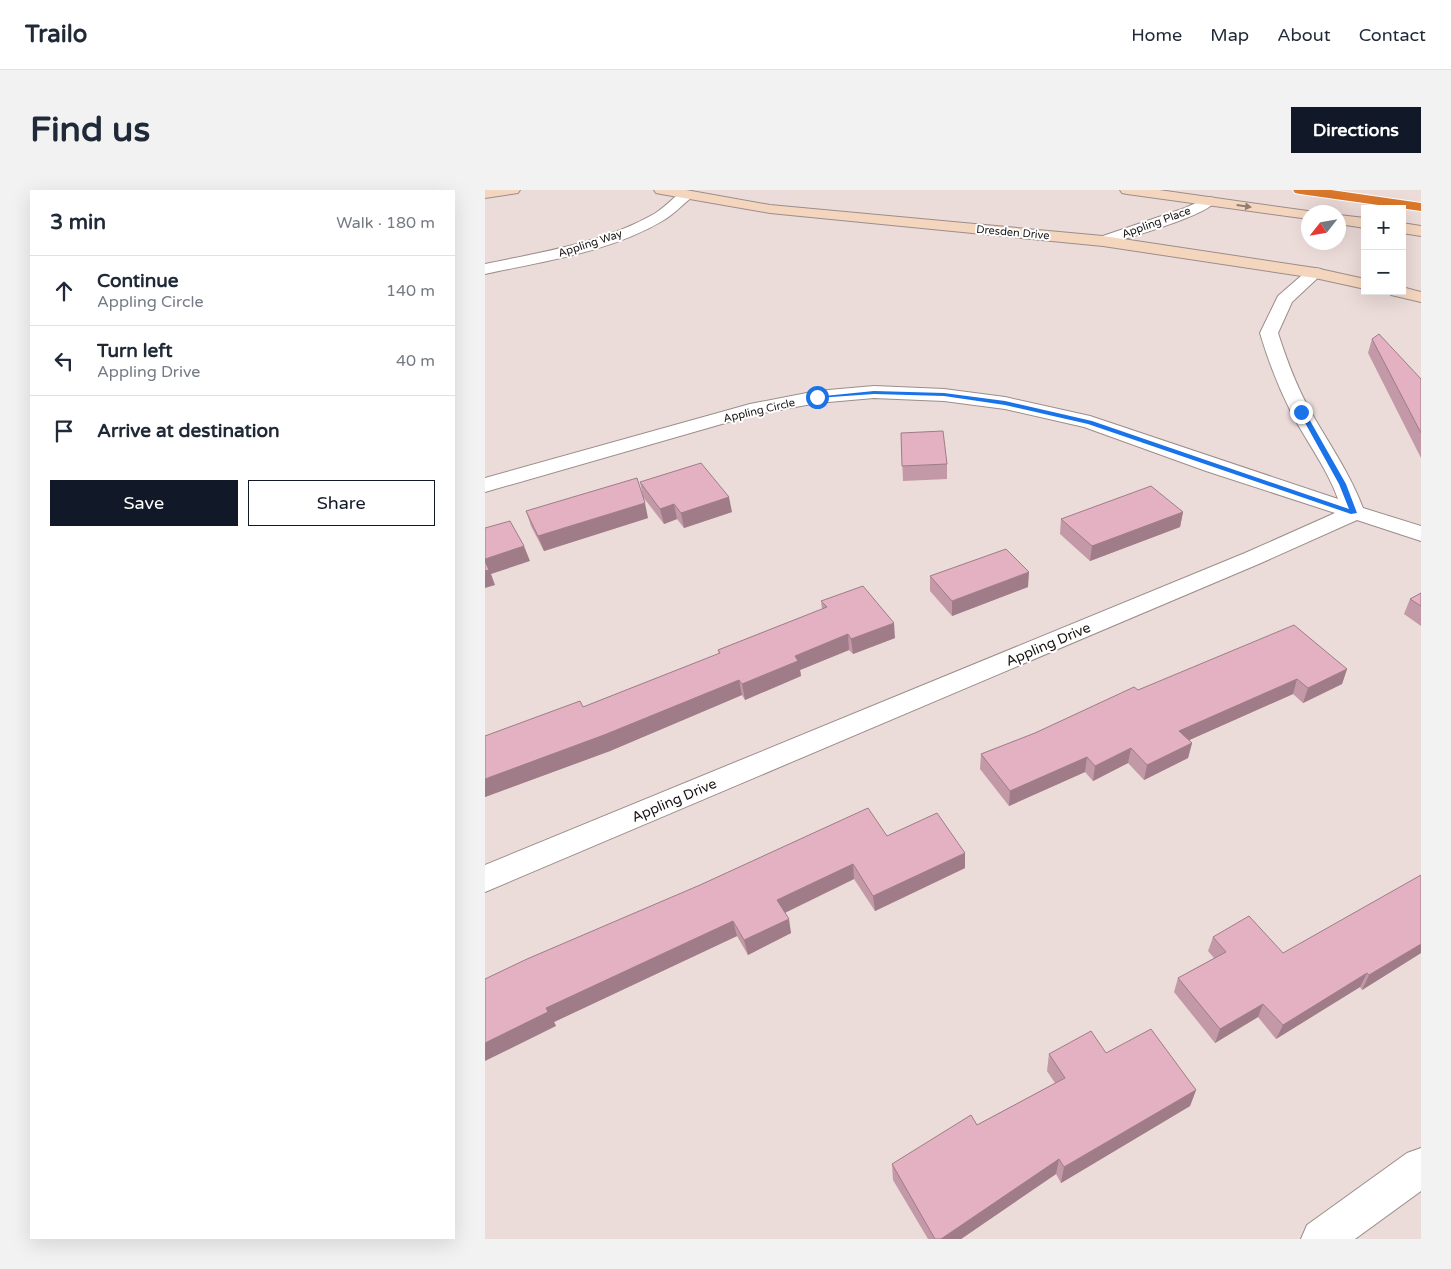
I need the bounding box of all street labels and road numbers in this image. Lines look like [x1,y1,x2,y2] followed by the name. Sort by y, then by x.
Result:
[1120,204,1192,241] street label: Appling Place
[976,223,1050,242] street label: Dresden Drive
[556,227,624,260] street label: Appling Way
[722,396,796,425] street label: Appling Circle
[1003,619,1093,670] street label: Appling Drive
[629,775,719,826] street label: Appling Drive

